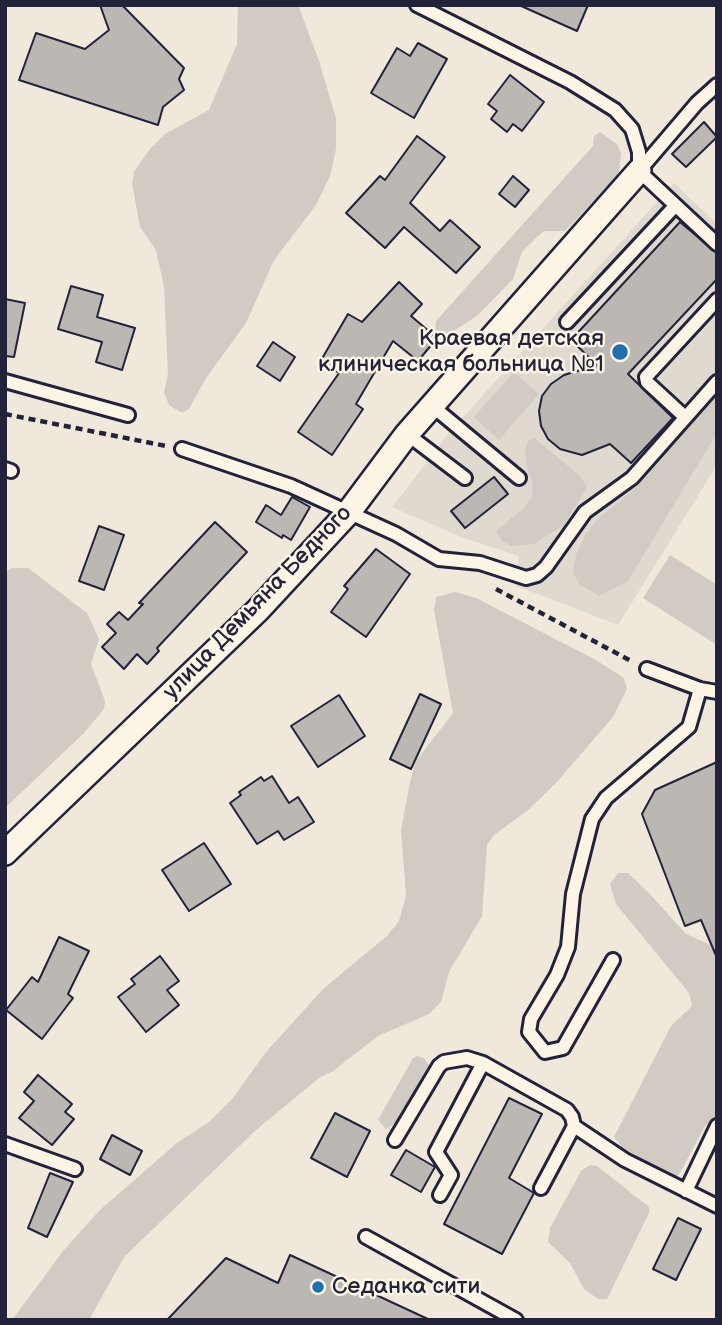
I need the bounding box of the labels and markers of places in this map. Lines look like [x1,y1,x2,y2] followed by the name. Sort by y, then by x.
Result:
[318,325,604,379] place label: Краевая детская клиническая больница №1
[610,342,630,362] marker: Краевая детская клиническая больница №1
[332,1273,480,1301] place label: Седанка сити
[310,1279,326,1295] marker: Седанка сити

